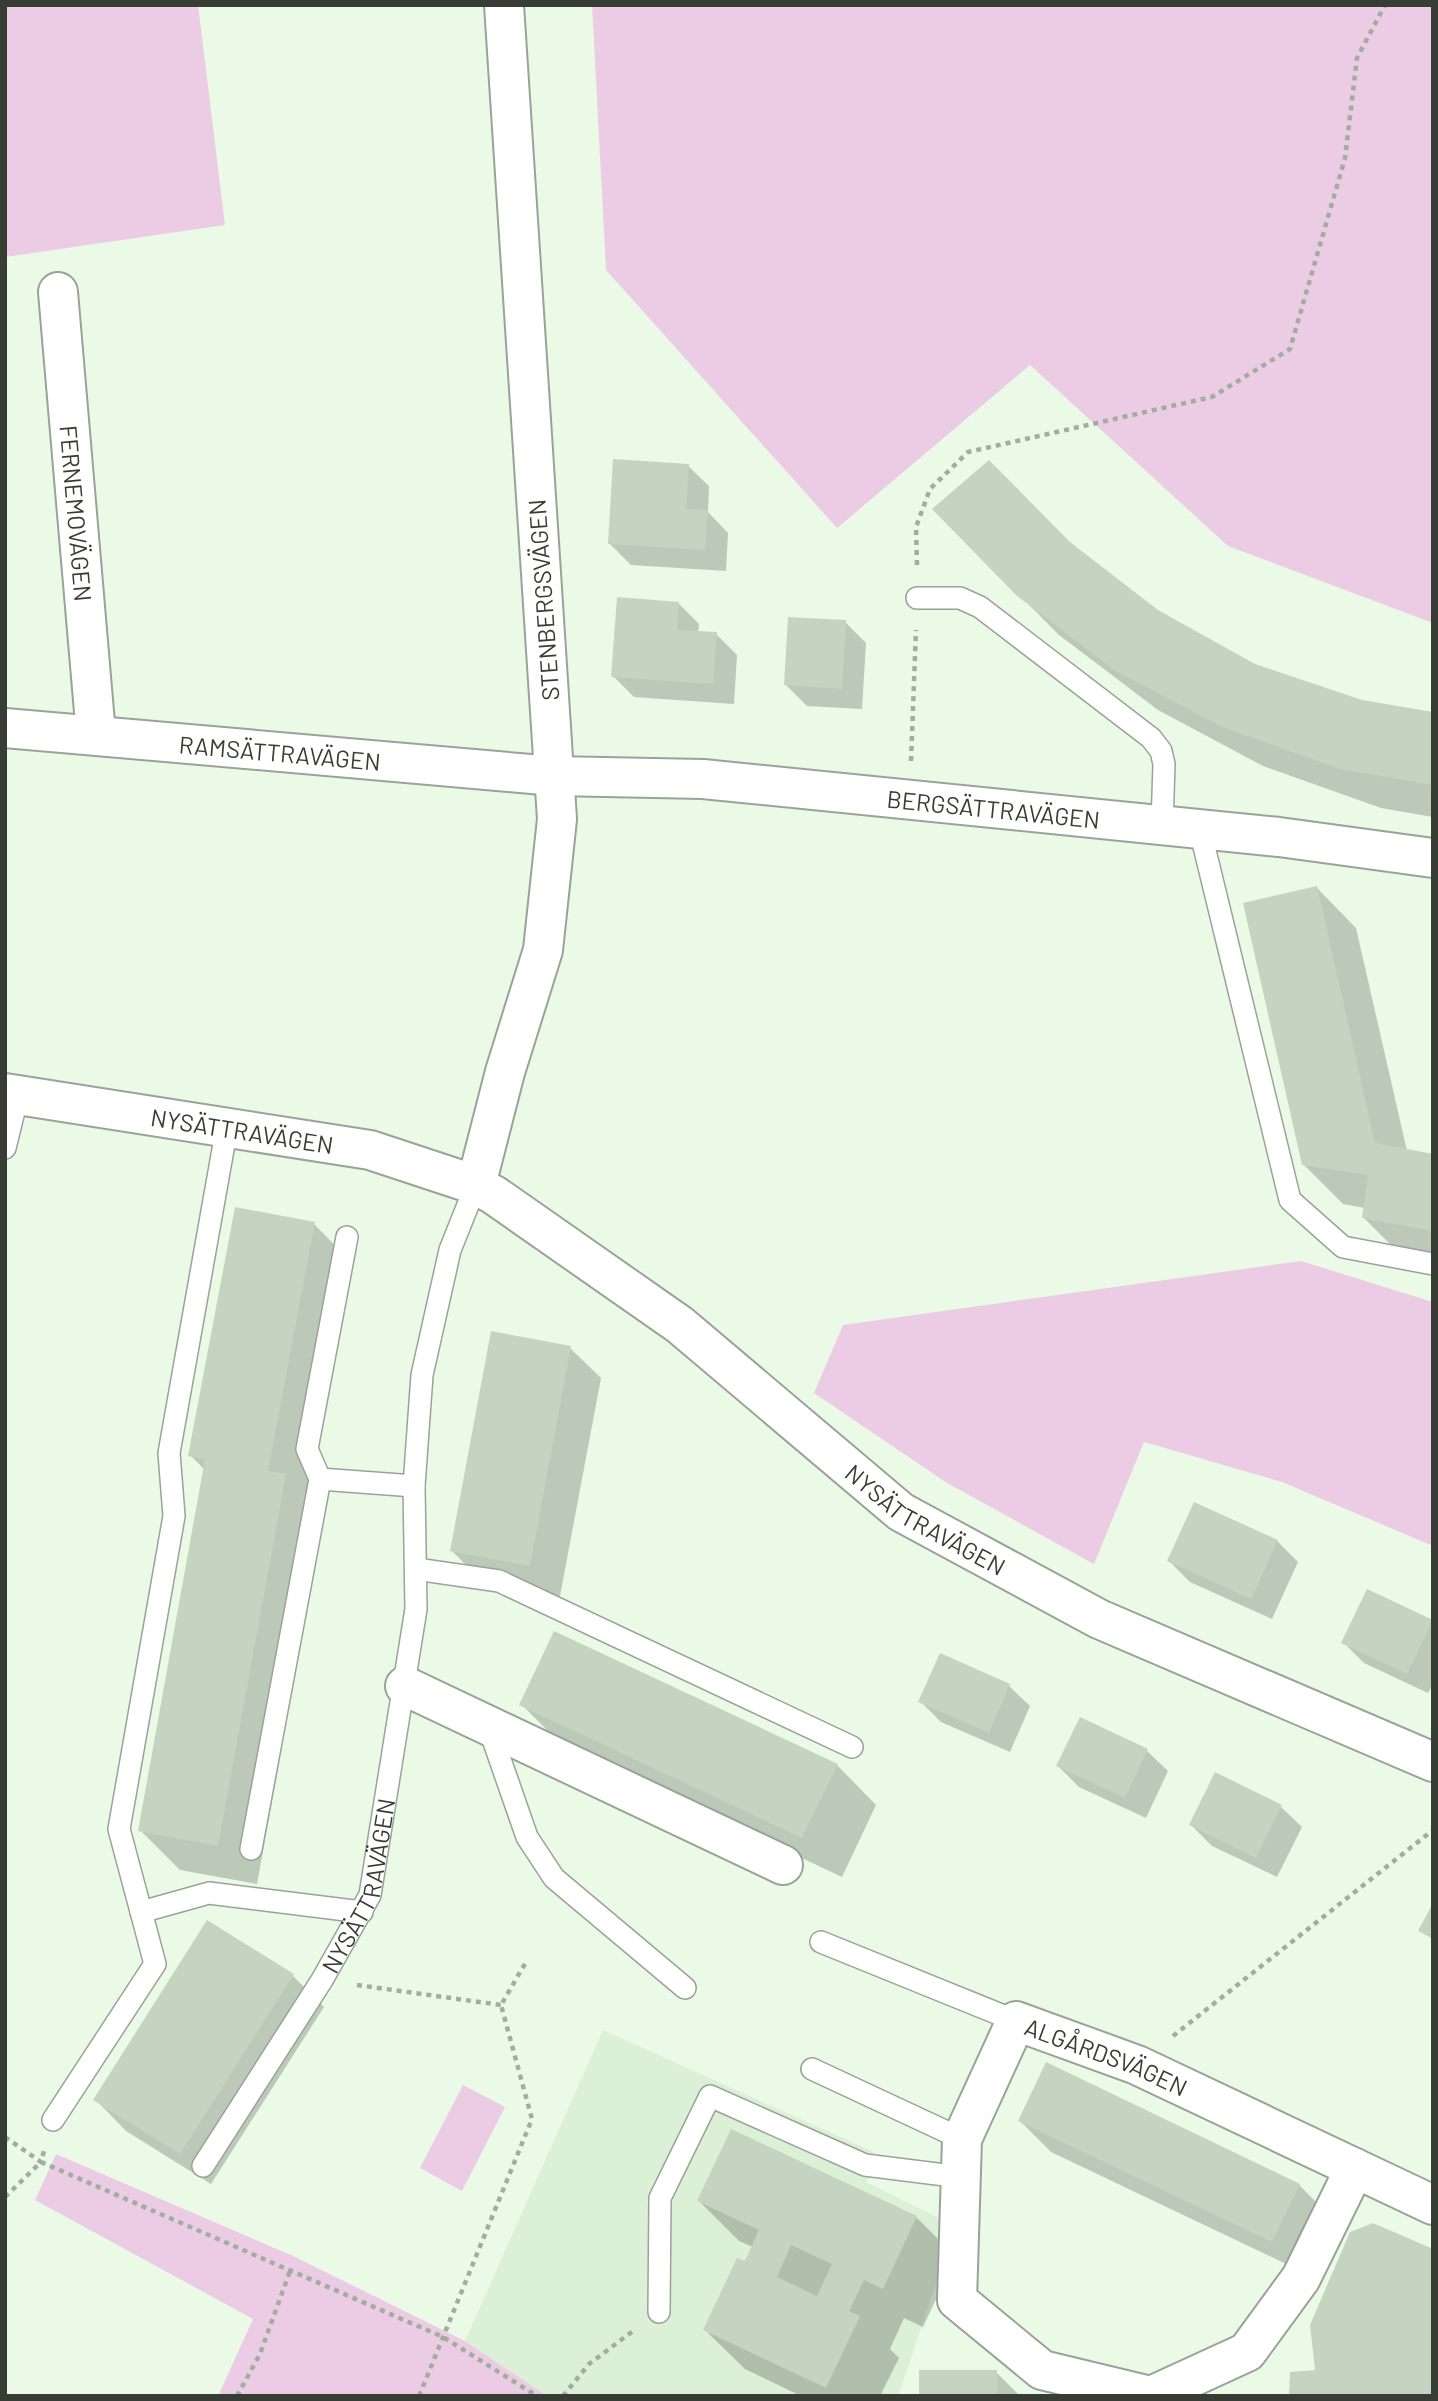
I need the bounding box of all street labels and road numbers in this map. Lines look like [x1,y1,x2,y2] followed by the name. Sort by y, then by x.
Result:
[55,424,99,603] street label: FERNEMOVÄGEN
[521,498,565,702] street label: STENBERGSVÄGEN
[178,729,382,775] street label: RAMSÄTTRAVÄGEN
[885,783,1101,833] street label: BERGSÄTTRAVÄGEN
[149,1101,336,1159] street label: NYSÄTTRAVÄGEN
[840,1457,1011,1580] street label: NYSÄTTRAVÄGEN
[315,1796,400,1978] street label: NYSÄTTRAVÄGEN
[1021,2011,1192,2101] street label: ALGÅRDSVÄGEN

